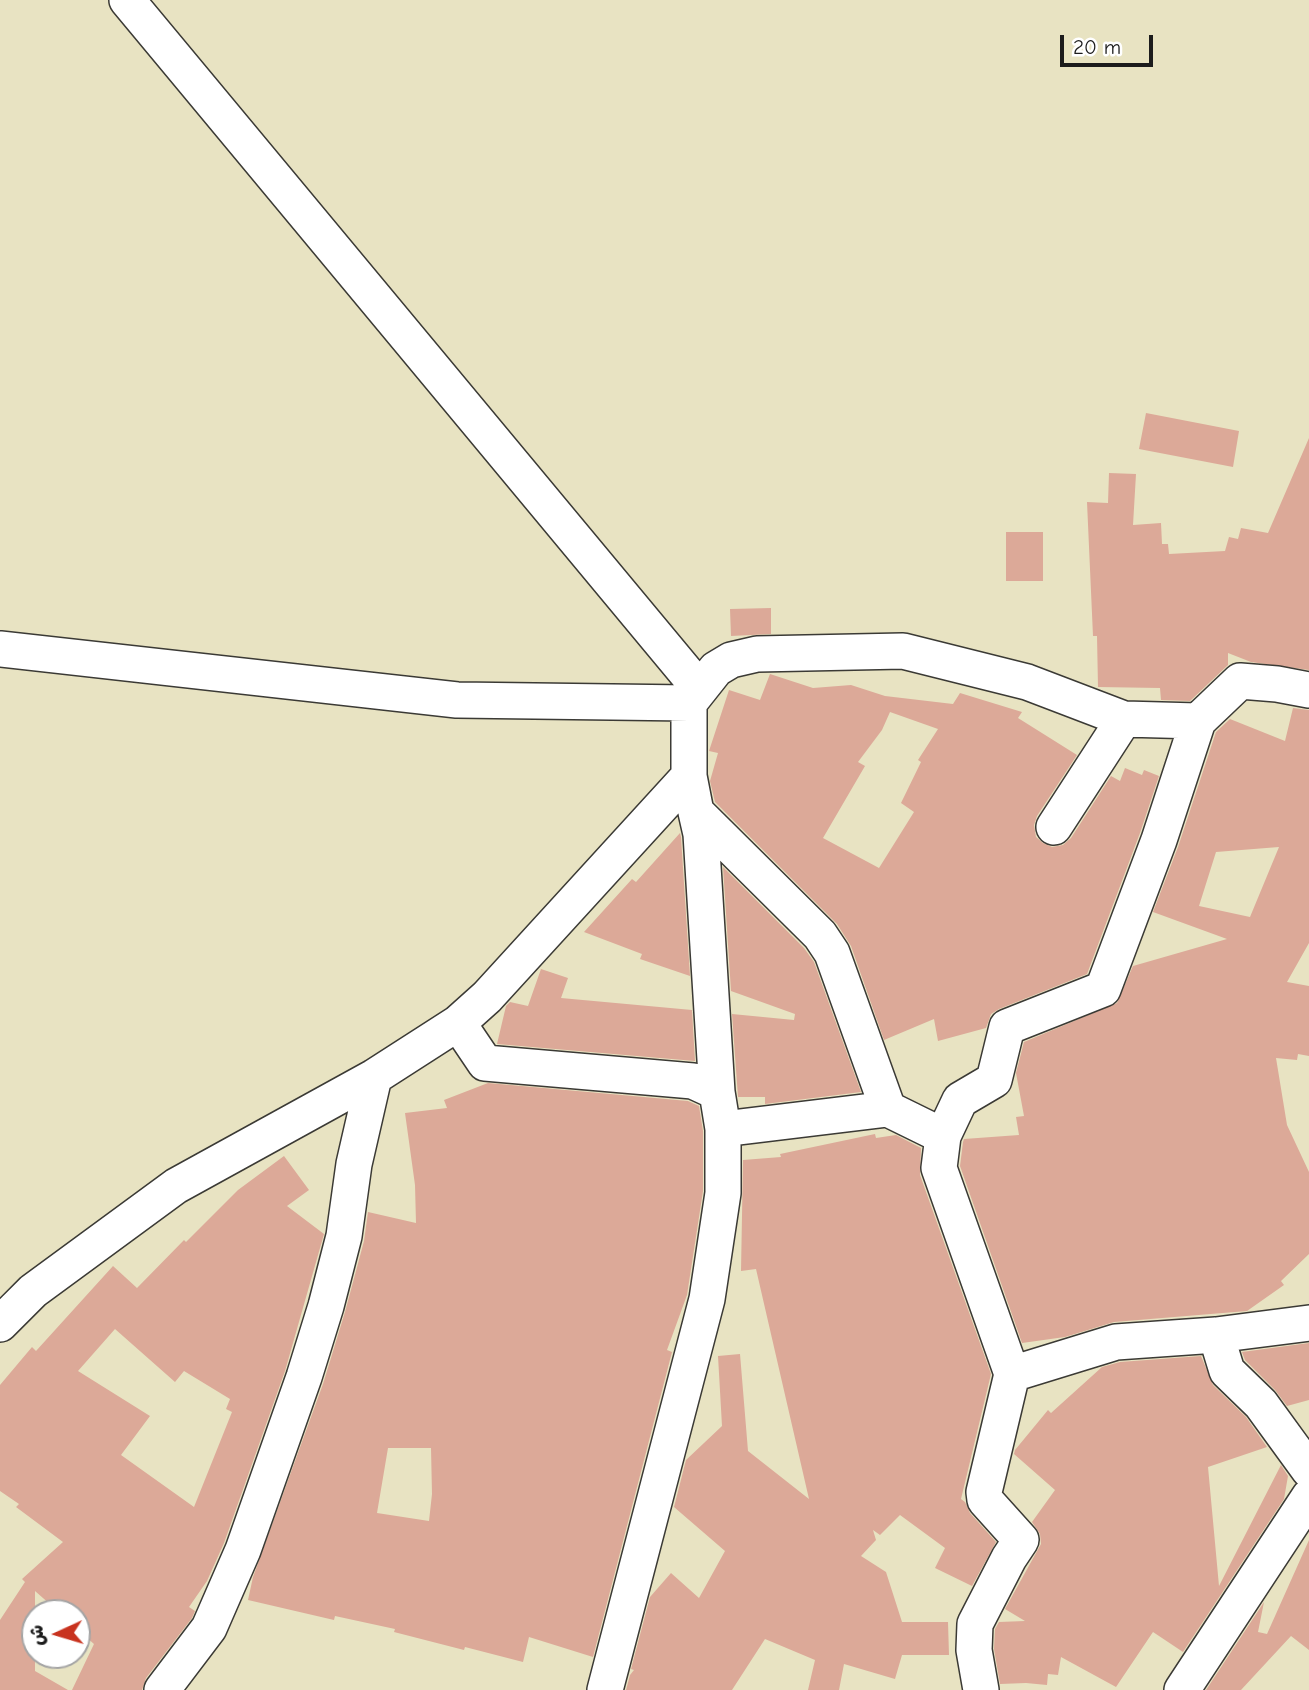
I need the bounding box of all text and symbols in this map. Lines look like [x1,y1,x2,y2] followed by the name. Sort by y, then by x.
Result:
[1064,21,1157,65] scale bar
[1073,35,1121,59] text: 20 m
[21,1599,91,1669] north arrow
[25,1624,49,1647] text: ش

